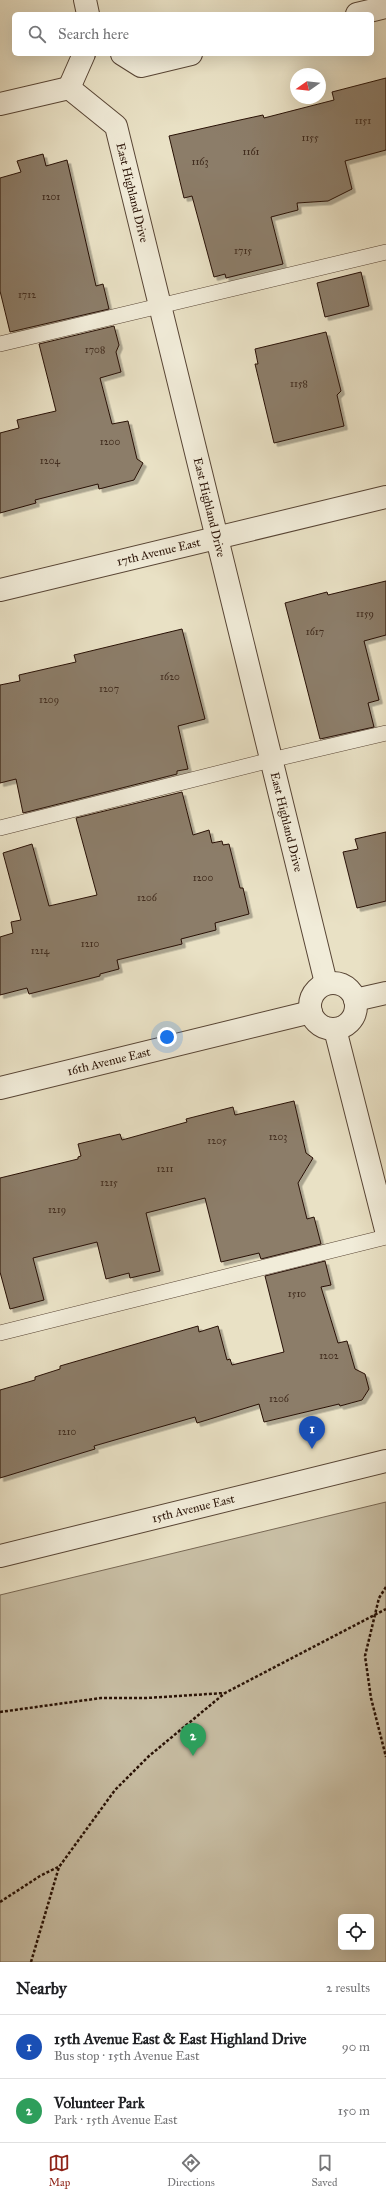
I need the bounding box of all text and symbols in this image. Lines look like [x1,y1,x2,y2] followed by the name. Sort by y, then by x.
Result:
[12,12,374,56] search box
[26,23,48,45] icon: search
[58,25,129,43] text: Search here
[290,68,326,104] north arrow
[355,115,371,127] house number: 1151
[301,132,319,144] house number: 1155
[113,141,151,244] street label: East Highland Drive
[243,146,259,158] house number: 1161
[192,156,209,168] house number: 1163
[42,191,60,203] house number: 1201
[234,245,252,257] house number: 1715
[18,289,36,301] house number: 1712
[85,344,105,356] house number: 1708
[290,378,308,390] house number: 1158
[100,436,120,448] house number: 1200
[40,455,61,467] house number: 1204
[190,456,228,559] street label: East Highland Drive
[115,535,202,569] street label: 17th Avenue East
[356,608,374,620] house number: 1159
[306,626,324,638] house number: 1617
[160,671,180,683] house number: 1620
[99,683,119,695] house number: 1207
[39,694,59,706] house number: 1209
[268,771,305,873] street label: East Highland Drive
[193,872,213,884] house number: 1200
[137,892,158,904] house number: 1206
[81,938,99,950] house number: 1210
[31,945,50,957] house number: 1214
[157,1027,177,1047] your location
[66,1044,153,1078] street label: 16th Avenue East
[269,1131,287,1143] house number: 1203
[207,1135,227,1147] house number: 1205
[157,1163,173,1175] house number: 1211
[100,1177,118,1189] house number: 1215
[48,1204,66,1216] house number: 1219
[288,1288,306,1300] house number: 1510
[319,1350,339,1362] house number: 1202
[269,1393,290,1405] house number: 1206
[299,1416,325,1449] pin: 1
[58,1426,76,1438] house number: 1210
[150,1491,237,1525] street label: 15th Avenue East
[180,1723,206,1756] pin: 2
[338,1914,374,1950] map controls
[338,1914,374,1950] button: locate
[16,1978,67,1999] text: Nearby
[326,1980,370,1996] text: 2 results
[54,2030,306,2048] text: 15th Avenue East & East Highland Drive
[26,2039,32,2055] text: 1
[342,2039,370,2055] text: 90 m
[54,2048,200,2064] text: Bus stop · 15th Avenue East
[54,2094,145,2112] text: Volunteer Park
[26,2103,32,2119] text: 2
[338,2103,370,2119] text: 150 m
[54,2112,178,2128] text: Park · 15th Avenue East
[48,2152,70,2189] tab: Map
[167,2152,215,2189] tab: Directions
[311,2152,338,2189] tab: Saved

